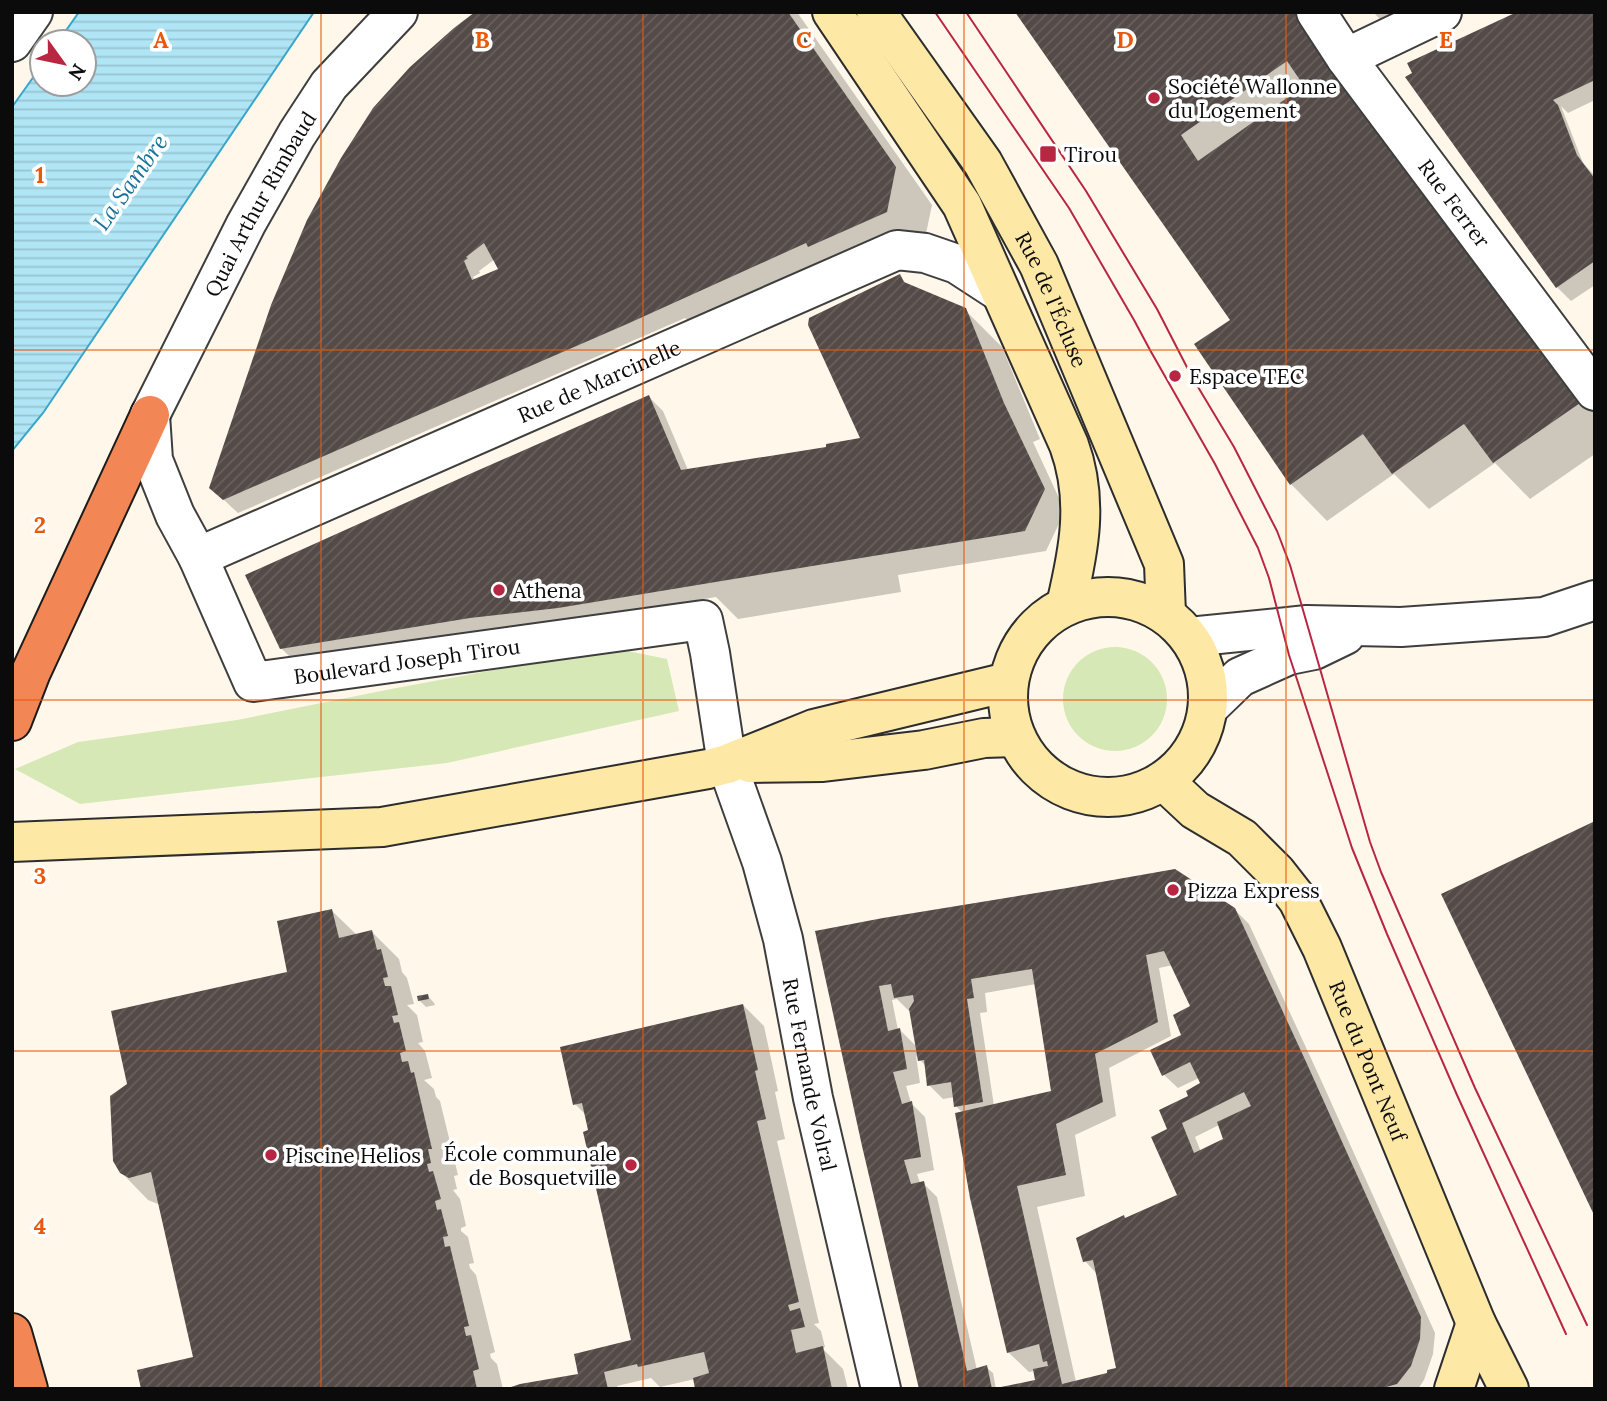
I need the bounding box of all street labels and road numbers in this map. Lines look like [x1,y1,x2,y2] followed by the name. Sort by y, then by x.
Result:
[198,106,322,301] street label: Quai Arthur Rimbaud
[1413,153,1496,253] street label: Rue Ferrer
[1010,227,1094,371] street label: Rue de l'Écluse
[513,333,685,428] street label: Rue de Marcinelle
[292,632,522,690] street label: Boulevard Joseph Tirou
[777,976,843,1174] street label: Rue Fernande Volral
[1323,976,1414,1147] street label: Rue du Pont Neuf

